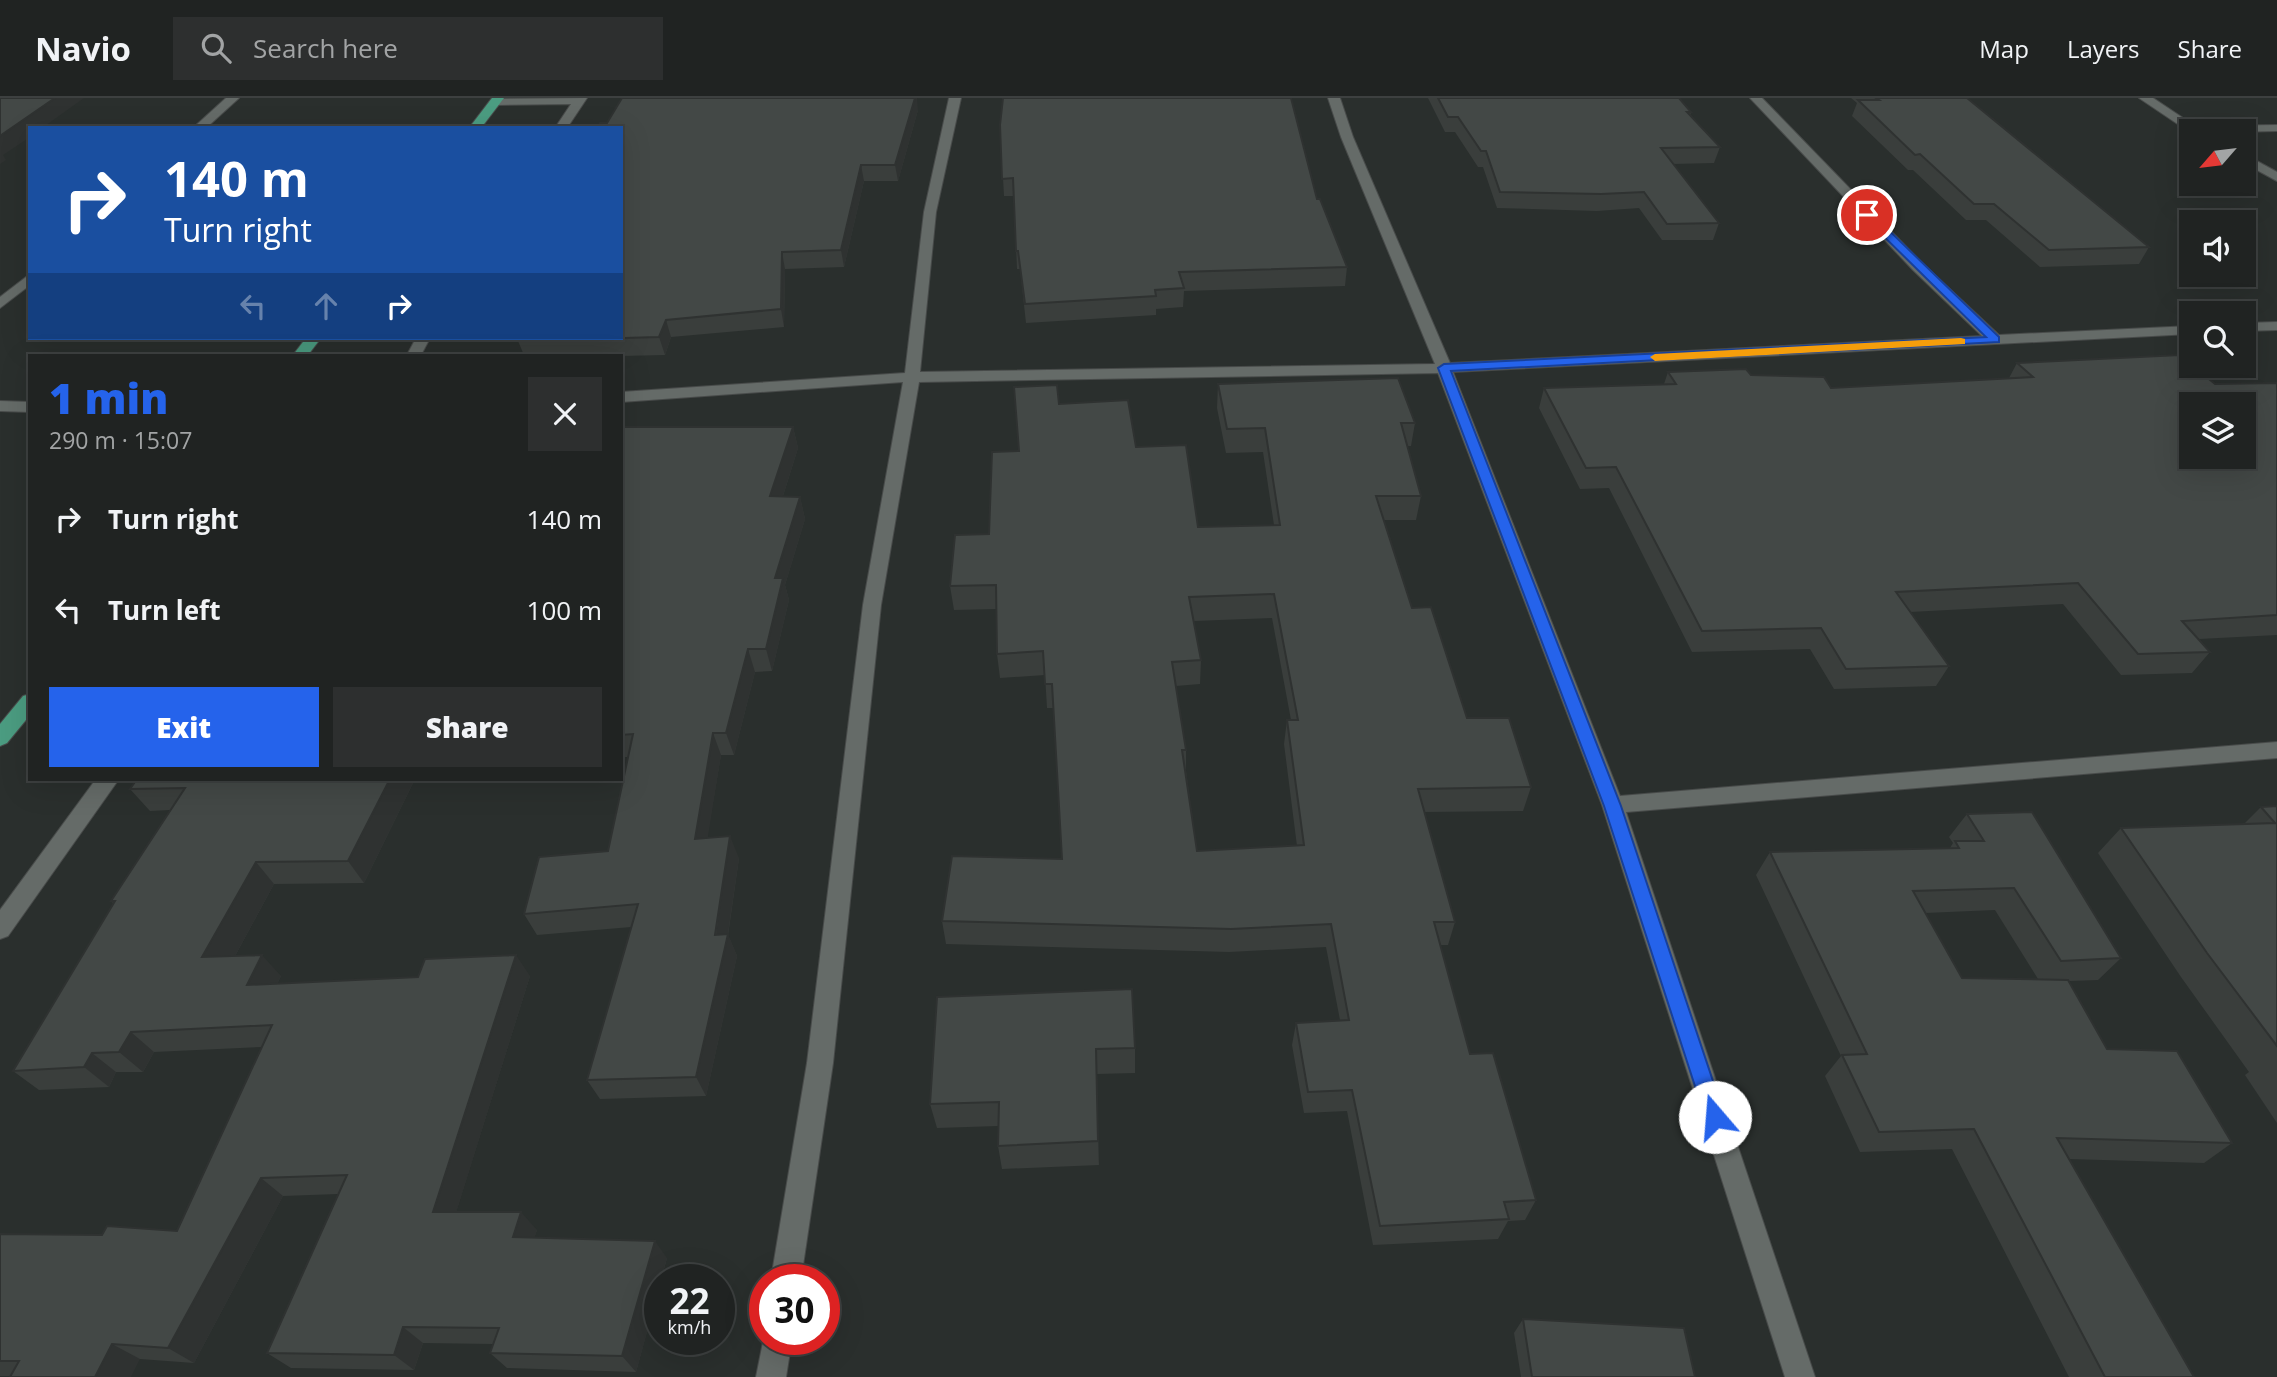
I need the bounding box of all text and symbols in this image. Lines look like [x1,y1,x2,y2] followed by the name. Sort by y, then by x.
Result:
[173,17,663,80] search box
[35,26,131,71] text: Navio
[197,29,235,67] icon: search
[253,30,398,66] text: Search here
[1979,32,2029,65] text: Map
[2067,32,2140,65] text: Layers
[2178,32,2242,65] text: Share
[2179,119,2256,196] north arrow
[2179,119,2256,469] map controls
[164,145,309,211] text: 140 m
[49,154,140,245] icon: right
[1837,185,1897,245] pin
[1848,196,1886,234] icon: arrive
[164,208,312,251] text: Turn right
[2179,210,2256,287] button: sound
[234,287,272,325] icon: left
[307,287,345,325] icon: ahead
[380,287,418,325] icon: right
[2179,301,2256,378] button: search
[49,369,168,426] text: 1 min
[528,377,602,451] button: close
[2179,392,2256,469] button: layers
[49,424,192,456] text: 290 m · 15:07
[49,500,87,538] icon: right
[108,501,239,537] text: Turn right
[527,501,602,537] text: 140 m
[49,591,87,629] icon: left
[108,592,220,628] text: Turn left
[527,592,602,628] text: 100 m
[49,687,319,767] button: Exit
[333,687,602,767] button: Share
[1678,1080,1752,1154] position arrow
[749,1264,840,1355] speed limit sign: 30
[669,1277,710,1324] text: 22
[668,1315,711,1339] text: km/h

